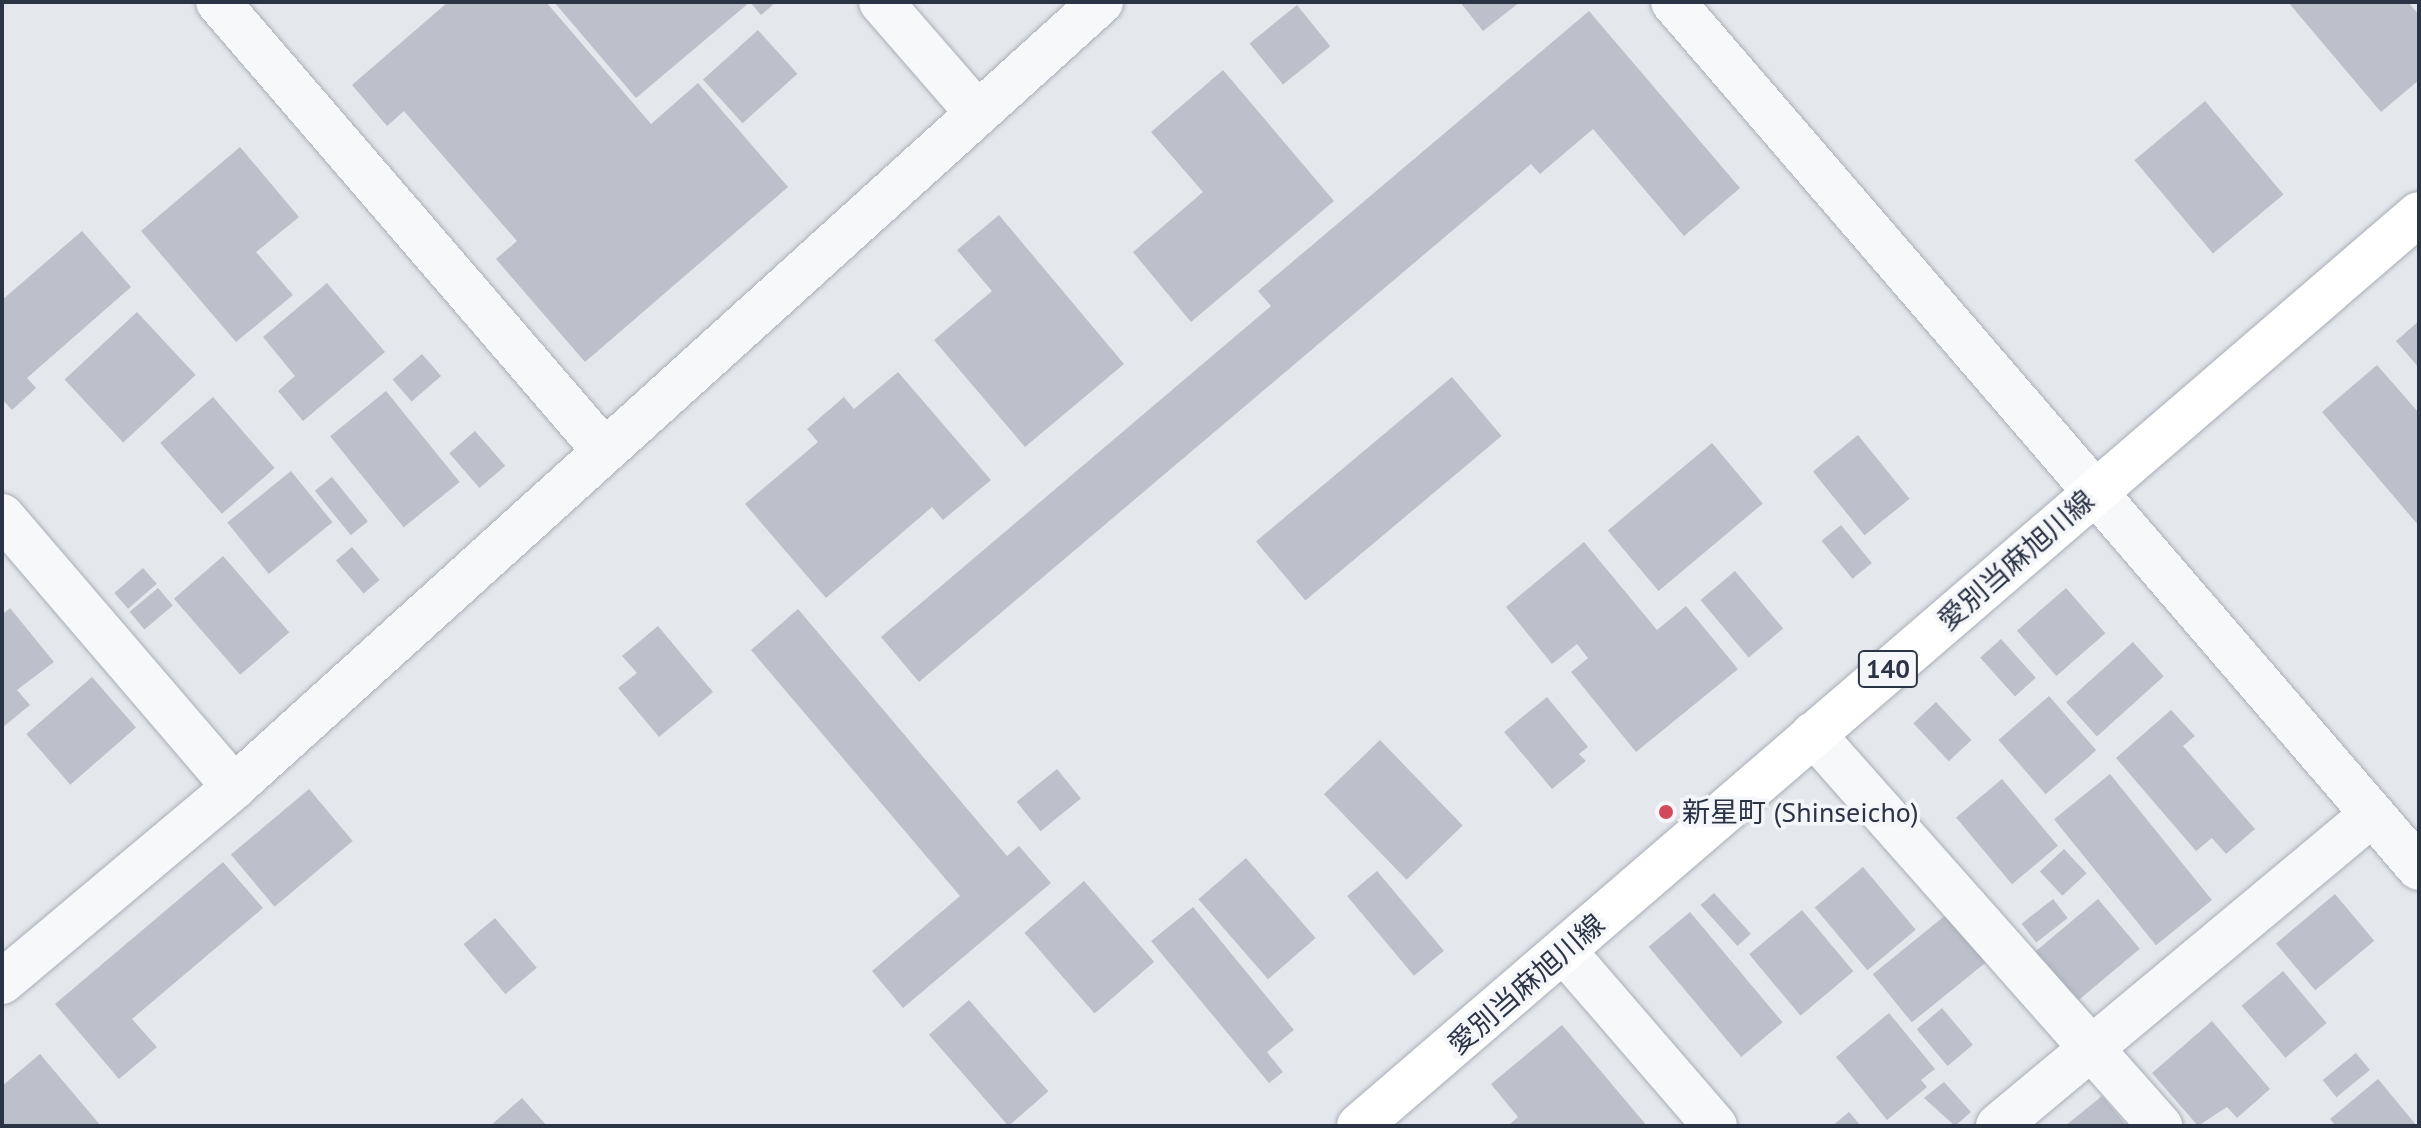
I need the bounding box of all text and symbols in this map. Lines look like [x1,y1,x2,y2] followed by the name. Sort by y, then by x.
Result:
[1931,483,2101,637] street label: 愛別当麻旭川線
[1856,647,1920,691] road number: 140
[1682,795,1918,829] place label: 新星町 (Shinseicho)
[1657,803,1675,821] marker: 新星町 (Shinseicho)
[1441,907,1611,1061] street label: 愛別当麻旭川線

